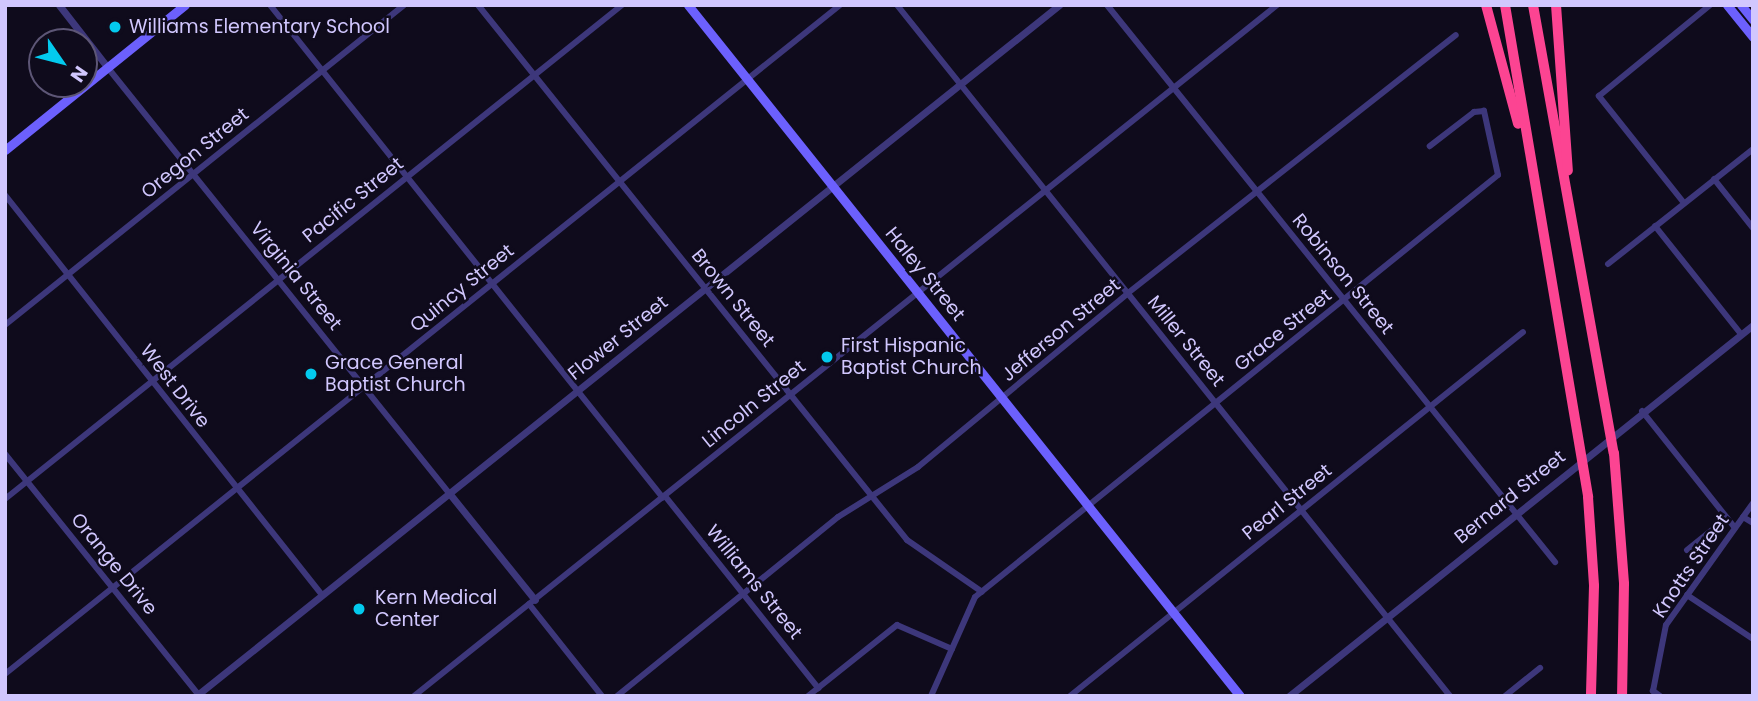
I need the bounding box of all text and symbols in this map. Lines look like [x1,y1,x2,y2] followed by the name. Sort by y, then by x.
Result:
[129,16,390,38] place label: Williams Elementary School
[107,19,123,35] marker: Williams Elementary School
[28,28,98,98] north arrow
[64,61,94,88] text: N
[137,103,253,203] street label: Oregon Street
[298,152,408,248] street label: Pacific Street
[1287,209,1399,339] street label: Robinson Street
[245,217,347,335] street label: Virginia Street
[880,223,970,325] street label: Haley Street
[406,239,518,337] street label: Quincy Street
[687,244,779,352] street label: Brown Street
[997,274,1125,386] street label: Jefferson Street
[1230,284,1336,376] street label: Grace Street
[564,291,672,385] street label: Flower Street
[1143,291,1229,391] street label: Miller Street
[841,335,982,379] place label: First Hispanic Baptist Church
[135,340,215,432] street label: West Drive
[819,349,835,365] marker: First Hispanic Baptist Church
[325,352,466,396] place label: Grace General Baptist Church
[698,355,810,453] street label: Lincoln Street
[303,366,319,382] marker: Grace General Baptist Church
[1450,445,1570,549] street label: Bernard Street
[1238,459,1336,545] street label: Pearl Street
[66,509,162,619] street label: Orange Drive
[1648,510,1734,622] street label: Knotts Street
[701,520,807,644] street label: Williams Street
[375,587,497,631] place label: Kern Medical Center
[349,599,369,619] marker: Kern Medical Center

